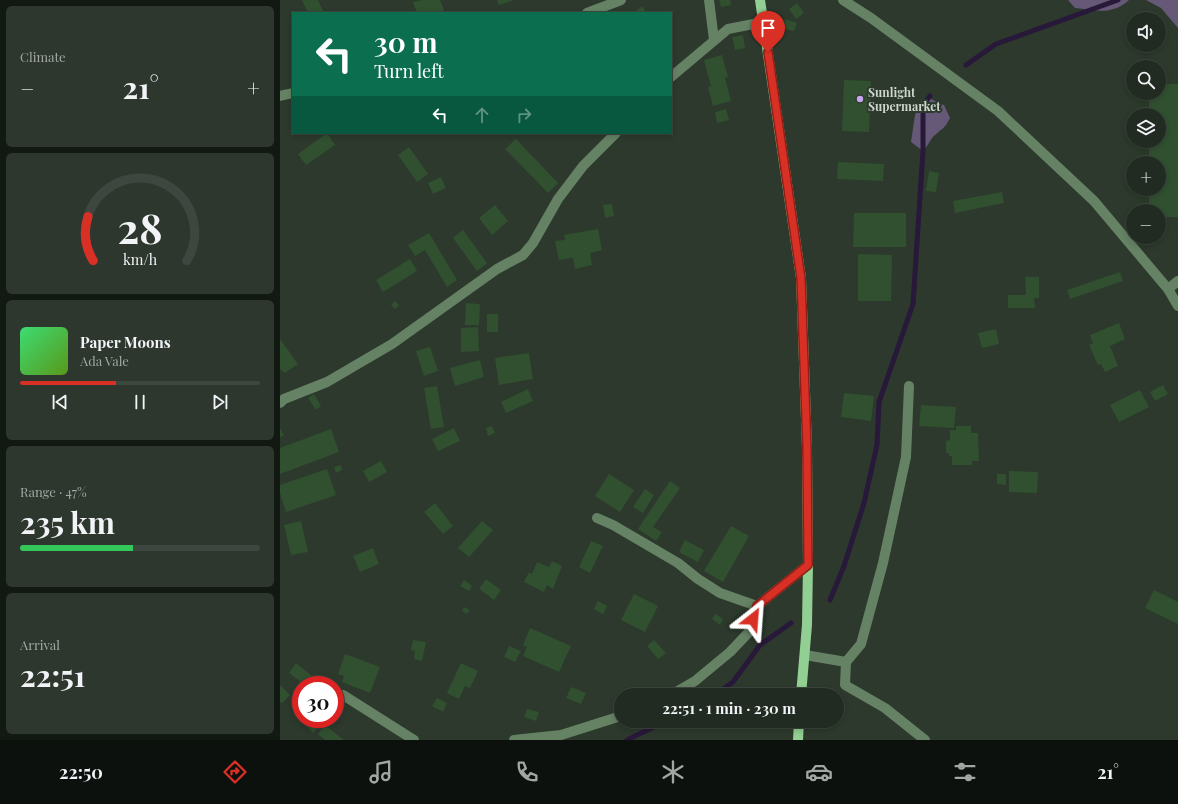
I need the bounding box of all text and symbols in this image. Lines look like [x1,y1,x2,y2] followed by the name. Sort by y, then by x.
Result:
[751,11,785,52] pin
[1126,12,1166,244] map controls
[1126,12,1166,52] button: sound
[757,17,779,39] icon: arrive
[374,23,438,60] text: 30 m
[308,28,360,80] icon: left
[20,48,66,65] text: Climate
[374,59,444,83] text: Turn left
[1126,60,1166,100] button: search
[122,67,159,107] text: 21°
[20,73,34,103] text: −
[247,73,260,103] text: +
[868,84,941,114] place label: Sunlight Supermarket
[855,94,865,104] marker: Sunlight Supermarket
[429,104,451,126] icon: left
[471,104,493,126] icon: ahead
[513,104,535,126] icon: right
[1126,108,1166,148] button: layers
[1126,156,1166,196] button: +
[117,199,163,254] text: 28
[1126,204,1166,244] button: −
[123,250,158,269] text: km/h
[80,332,171,352] text: Paper Moons
[80,352,129,369] text: Ada Vale
[49,391,71,413] icon: previous
[129,391,151,413] icon: pause
[209,391,231,413] icon: next
[20,483,87,500] text: Range · 47%
[20,502,115,542] text: 235 km
[732,598,774,640] position arrow
[20,636,60,653] text: Arrival
[20,655,85,695] text: 22:51
[292,676,344,728] speed limit sign: 30
[662,698,796,718] text: 22:51 · 1 min · 230 m
[221,758,249,786] icon: directions
[367,758,395,786] icon: music
[513,758,541,786] icon: phone
[659,758,687,786] icon: climate
[805,758,833,786] icon: car
[951,758,979,786] icon: filters
[59,760,103,784] text: 22:50
[1097,760,1119,784] text: 21°

